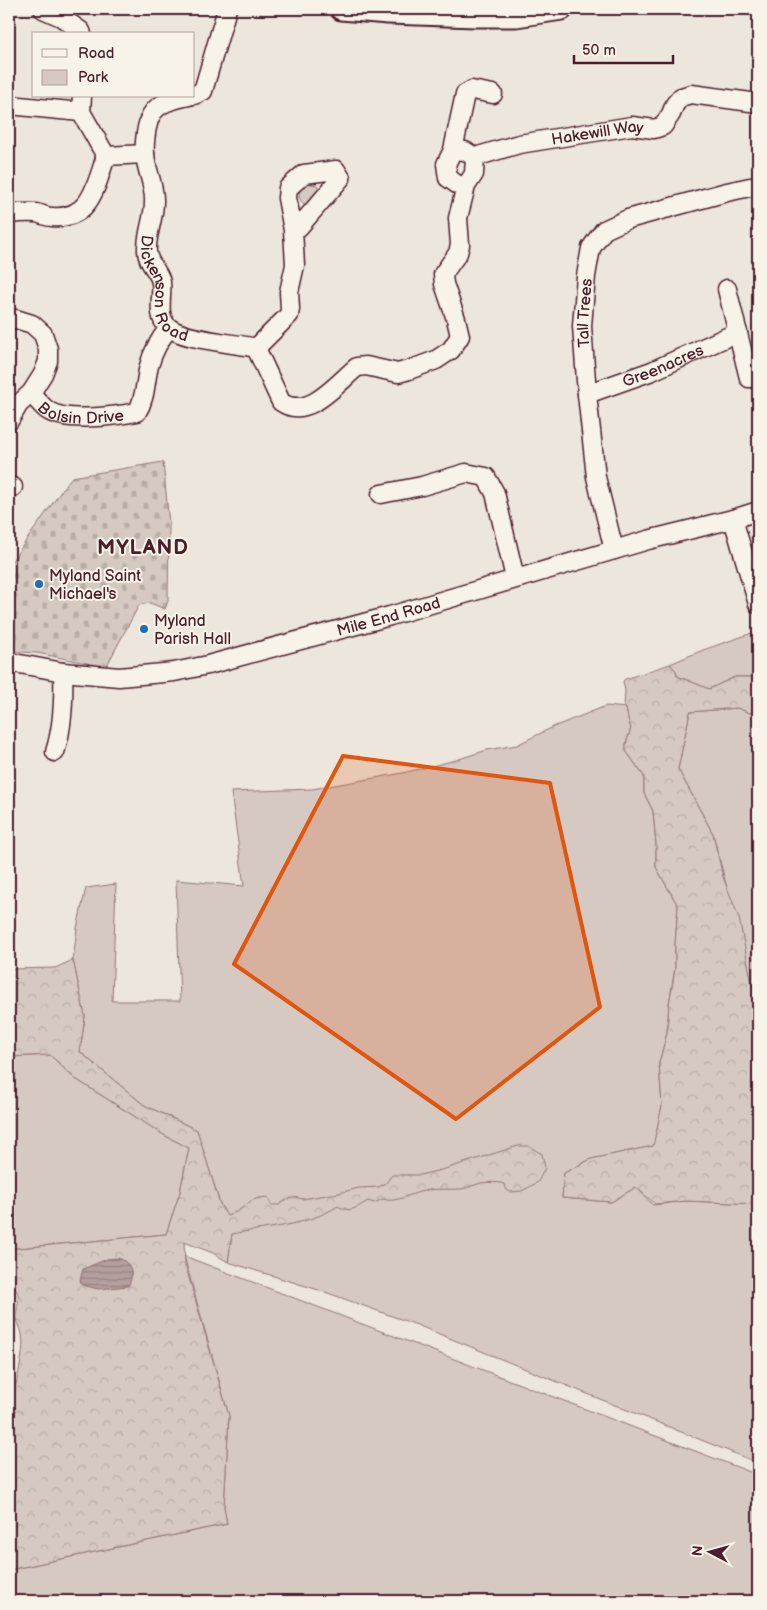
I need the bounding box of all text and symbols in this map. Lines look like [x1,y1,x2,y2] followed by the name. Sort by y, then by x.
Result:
[32,32,195,98] legend
[574,32,673,64] scale bar
[582,41,616,60] text: 50 m
[78,44,114,63] text: Road
[78,68,109,87] text: Park
[550,117,645,150] street label: Hakewill Way
[136,234,190,346] street label: Dickenson Road
[574,278,597,348] street label: Tall Trees
[620,341,707,392] street label: Greenacres
[33,398,125,429] street label: Bolsin Drive
[97,535,189,560] district label: MYLAND
[49,567,141,604] place label: Myland Saint Michael's
[33,578,45,590] marker: Myland Saint Michael's
[335,594,443,641] street label: Mile End Road
[154,612,231,649] place label: Myland Parish Hall
[138,623,150,635] marker: Myland Parish Hall
[684,1528,734,1578] north arrow
[689,1545,707,1557] text: N

